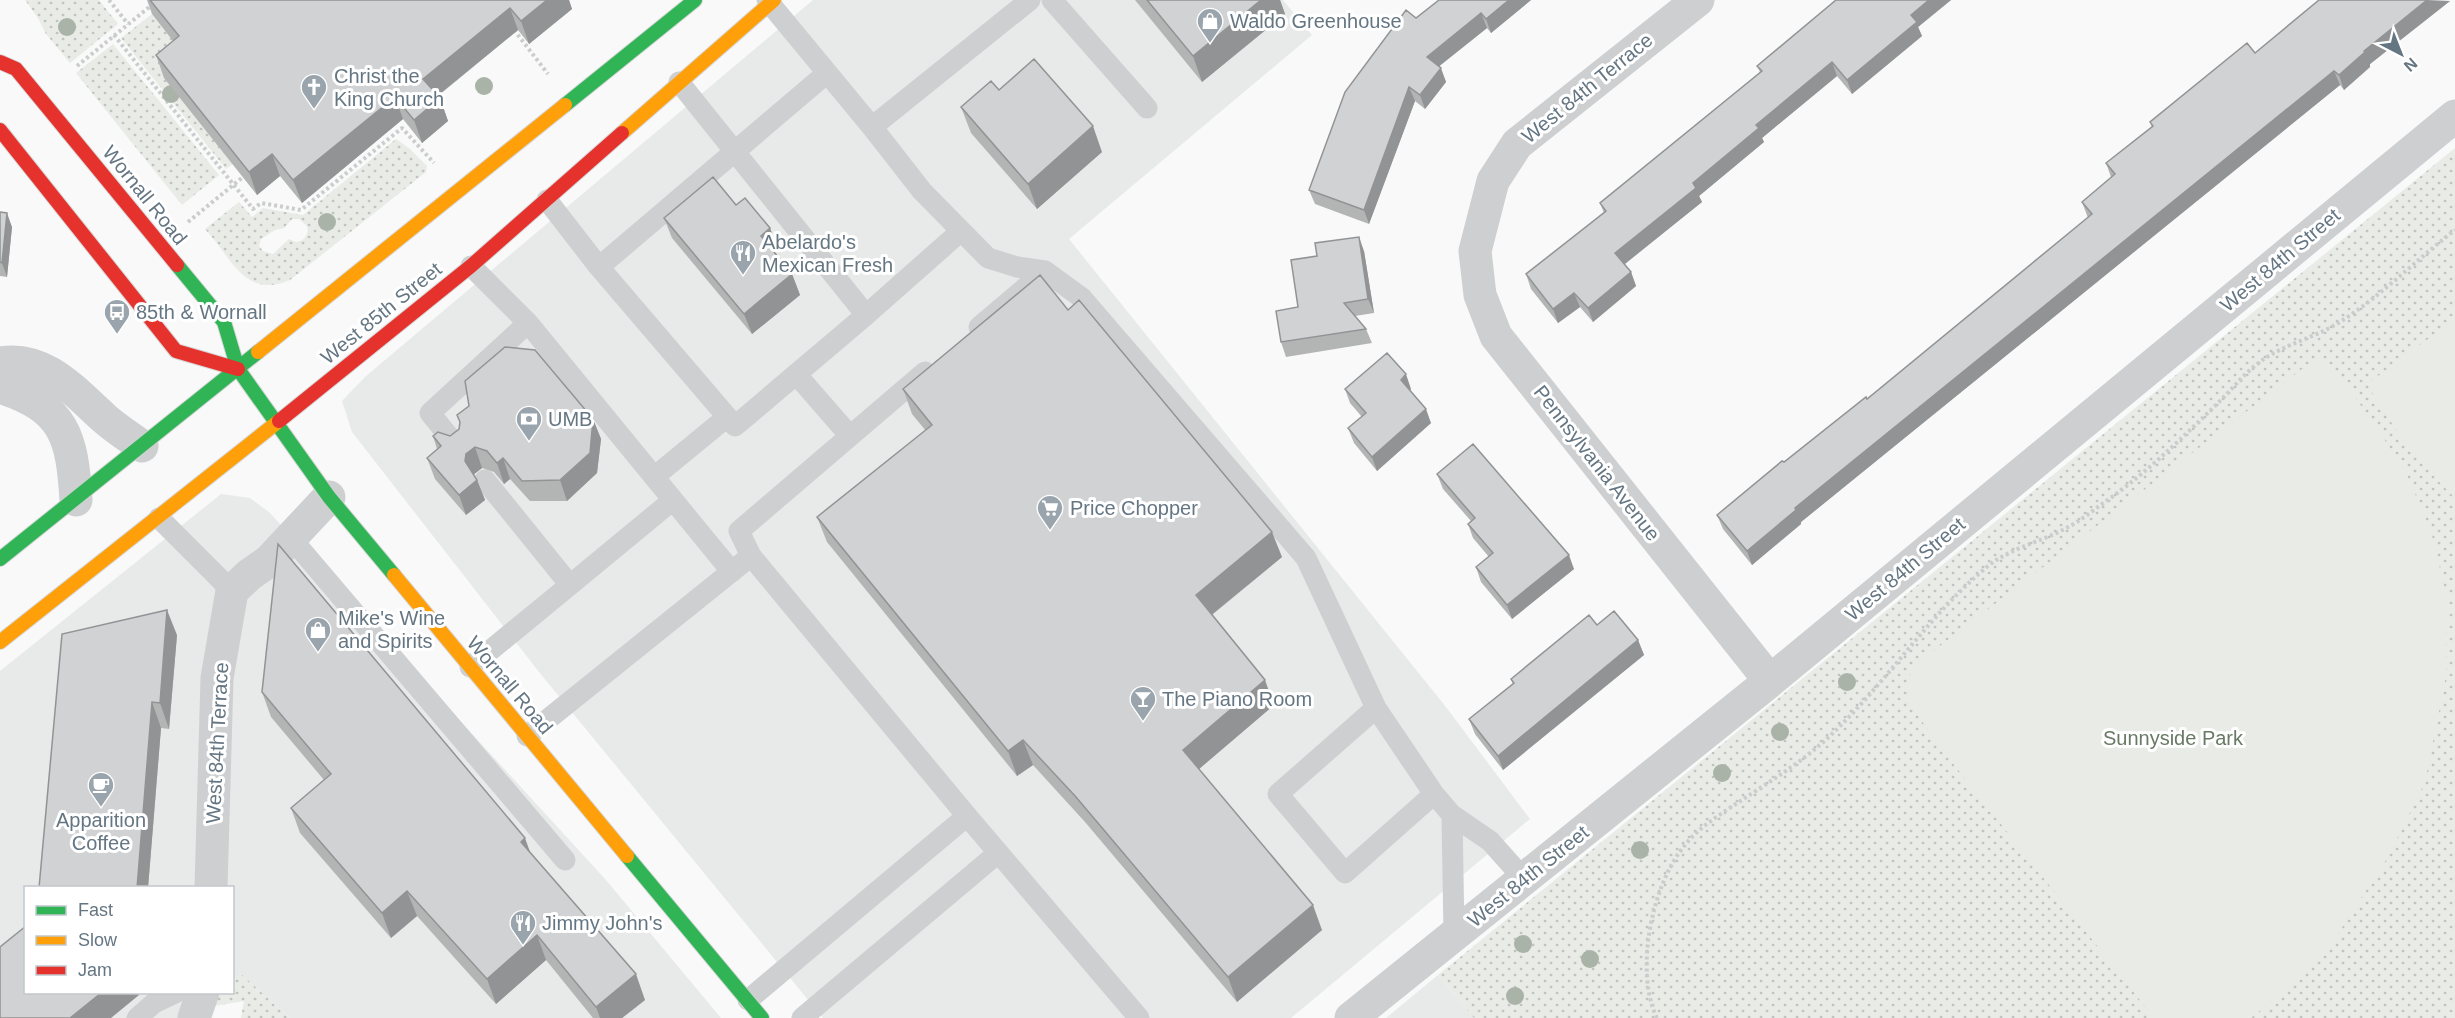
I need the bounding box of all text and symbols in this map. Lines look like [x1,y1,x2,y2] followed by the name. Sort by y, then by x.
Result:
[1195,6,1225,44] shop icon: Waldo Greenhouse
[1230,10,1402,32] place label: Waldo Greenhouse
[2371,24,2431,84] north arrow
[1517,29,1657,147] street label: West 84th Terrace
[2401,55,2421,75] text: N
[334,65,444,110] place label: Christ the King Church
[299,72,329,110] church icon: Christ the King Church
[98,141,192,249] street label: Wornall Road
[2216,204,2344,316] street label: West 84th Street
[762,231,893,276] place label: Abelardo's Mexican Fresh
[728,238,758,276] restaurant icon: Abelardo's Mexican Fresh
[316,257,446,368] street label: West 85th Street
[102,297,132,335] bus stop icon: 85th & Wornall
[136,301,267,323] place label: 85th & Wornall
[1530,381,1664,545] street label: Pennsylvania Avenue
[514,404,544,442] bank icon: UMB
[548,408,592,430] place label: UMB
[1035,493,1065,531] supermarket icon: Price Chopper
[1070,497,1198,519] place label: Price Chopper
[1841,513,1969,625] street label: West 84th Street
[338,607,445,652] place label: Mike's Wine and Spirits
[303,615,333,653] shop icon: Mike's Wine and Spirits
[463,632,557,738] street label: Wornall Road
[202,662,232,824] street label: West 84th Terrace
[1128,684,1158,722] bar icon: The Piano Room
[1162,688,1312,710] place label: The Piano Room
[2103,727,2244,749] park label: Sunnyside Park
[86,770,116,808] cafe icon: Apparition Coffee
[56,809,146,854] place label: Apparition Coffee
[1463,820,1593,931] street label: West 84th Street
[24,886,234,994] legend
[78,900,113,920] text: Fast
[508,908,538,946] restaurant icon: Jimmy John's
[542,912,663,934] place label: Jimmy John's
[78,930,118,950] text: Slow
[78,960,112,980] text: Jam

